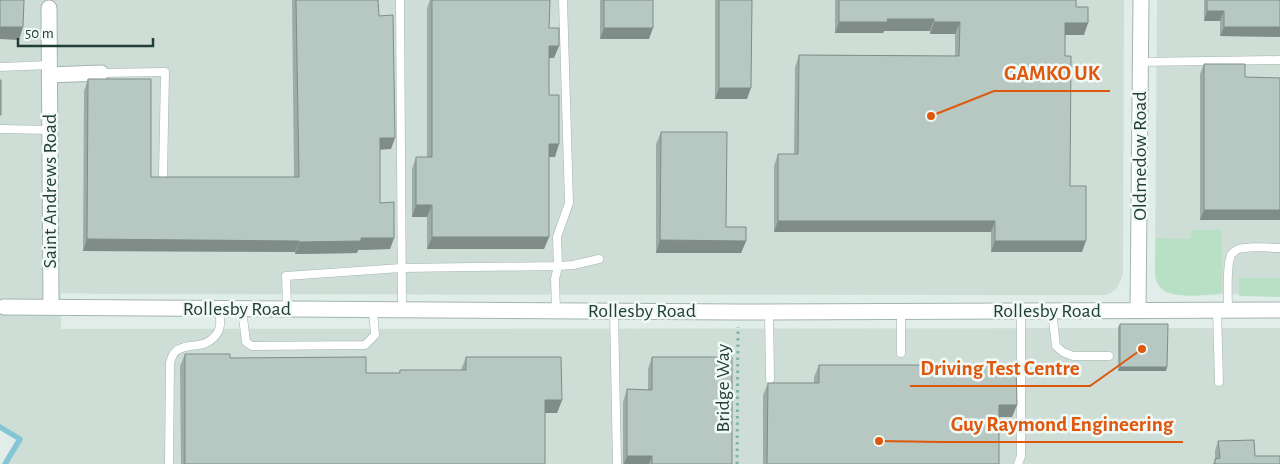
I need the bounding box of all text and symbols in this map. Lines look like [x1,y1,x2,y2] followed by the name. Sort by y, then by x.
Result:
[18,15,152,47] scale bar
[25,26,54,41] text: 50 m
[994,55,1110,91] callout: GAMKO UK
[1004,63,1101,84] text: GAMKO UK
[1130,91,1150,221] street label: Oldmedow Road
[40,114,60,268] street label: Saint Andrews Road
[183,299,291,319] street label: Rollesby Road
[588,301,696,321] street label: Rollesby Road
[993,301,1101,321] street label: Rollesby Road
[713,343,733,432] street label: Bridge Way
[910,350,1090,386] callout: Driving Test Centre
[920,358,1080,379] text: Driving Test Centre
[941,406,1183,442] callout: Guy Raymond Engineering
[951,414,1174,435] text: Guy Raymond Engineering

